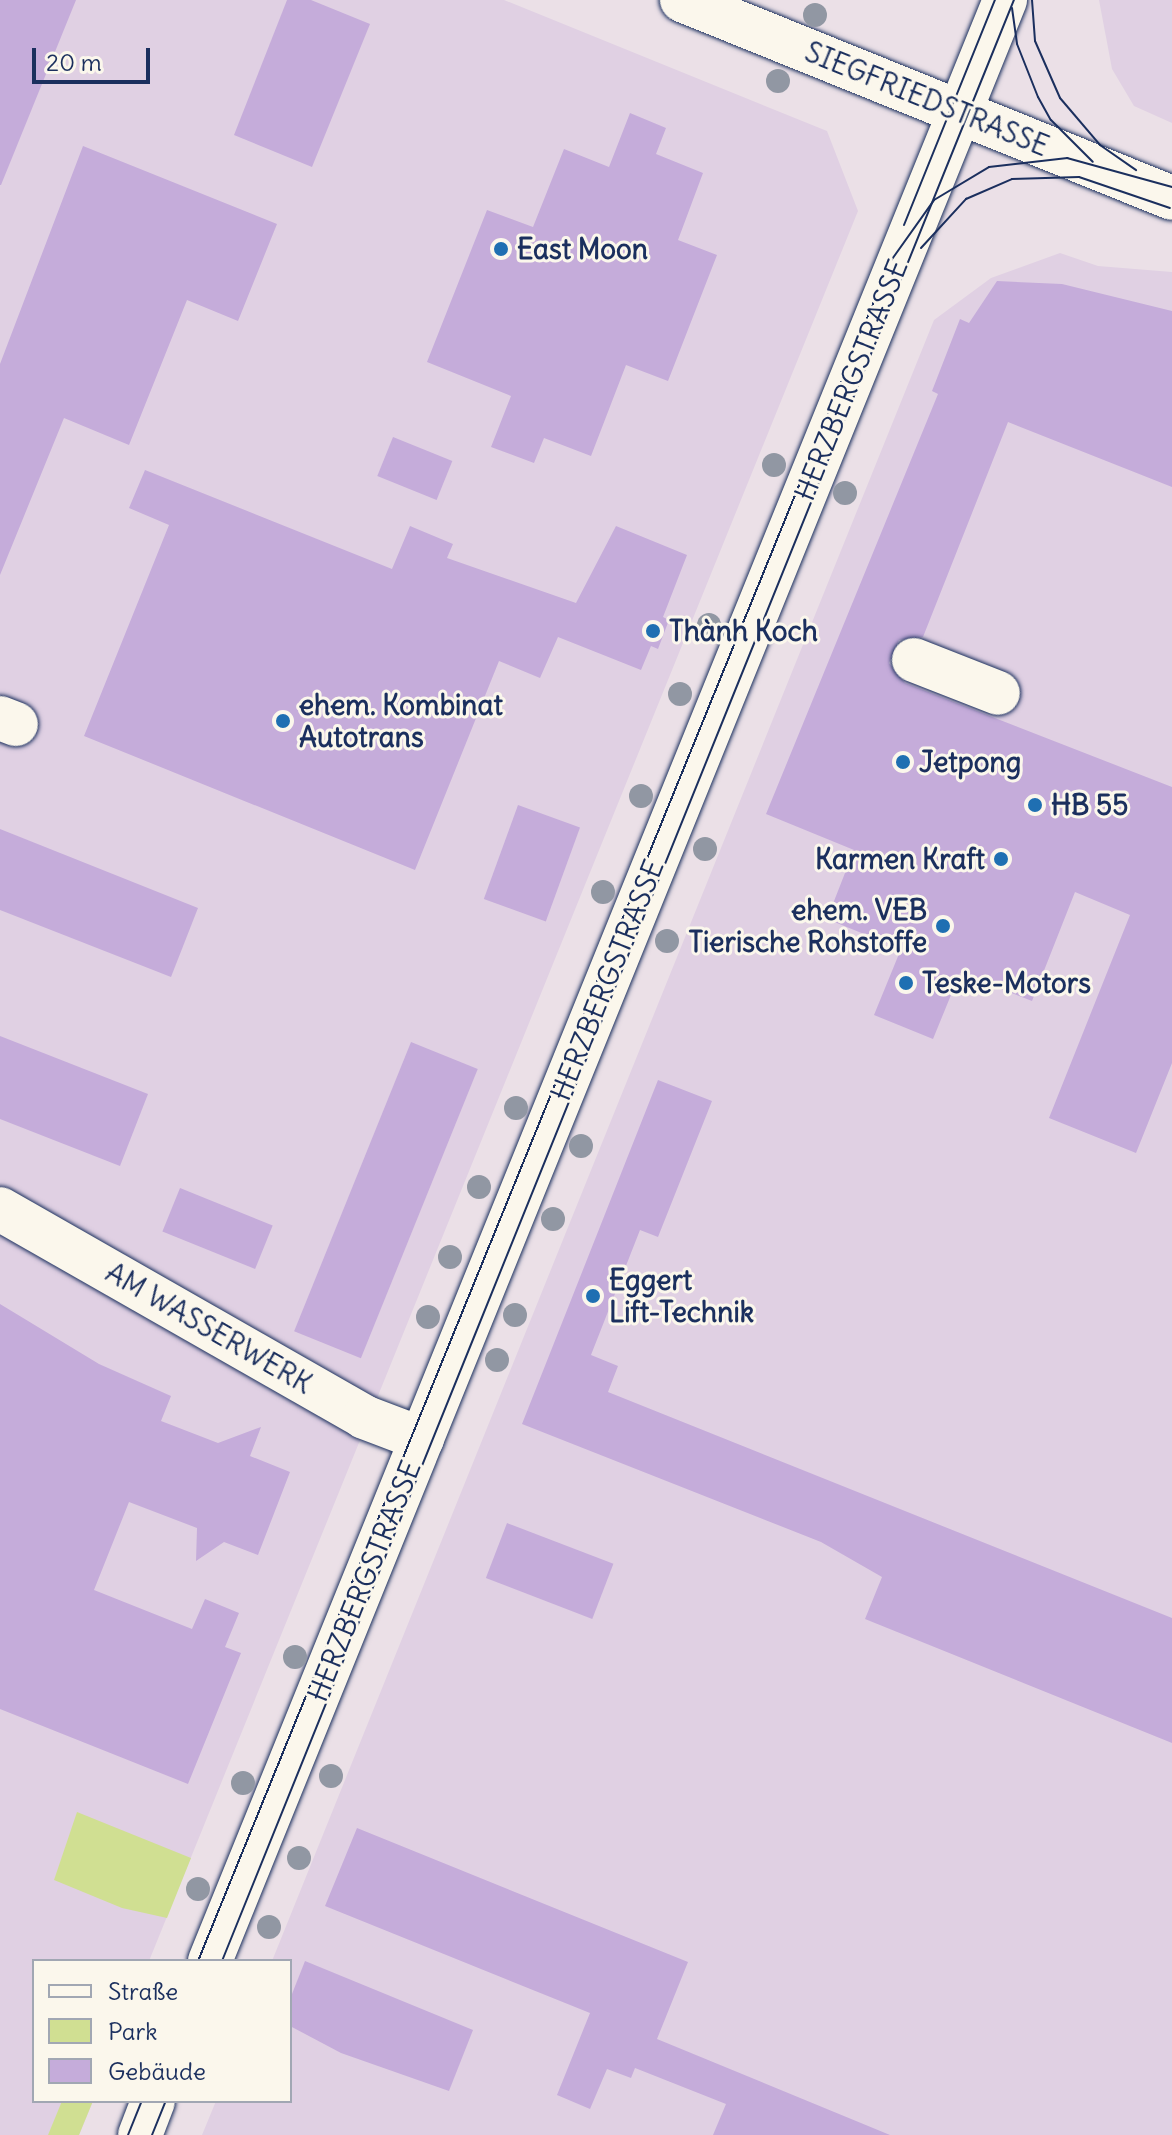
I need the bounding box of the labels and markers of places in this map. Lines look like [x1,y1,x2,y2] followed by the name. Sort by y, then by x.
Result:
[517,232,648,266] place label: East Moon
[492,240,510,258] marker: East Moon
[669,614,818,648] place label: Thành Koch
[644,622,662,640] marker: Thành Koch
[299,688,503,754] place label: ehem. Kombinat Autotrans
[274,712,292,730] marker: ehem. Kombinat Autotrans
[919,745,1021,779] place label: Jetpong
[894,753,912,771] marker: Jetpong
[1051,788,1128,822] place label: HB 55
[1026,796,1044,814] marker: HB 55
[815,842,985,876] place label: Karmen Kraft
[992,850,1010,868] marker: Karmen Kraft
[688,893,927,959] place label: ehem. VEB Tierische Rohstoffe
[934,917,952,935] marker: ehem. VEB Tierische Rohstoffe
[922,966,1091,1000] place label: Teske-Motors
[897,974,915,992] marker: Teske-Motors
[609,1263,754,1329] place label: Eggert Lift-Technik
[584,1287,602,1305] marker: Eggert Lift-Technik

